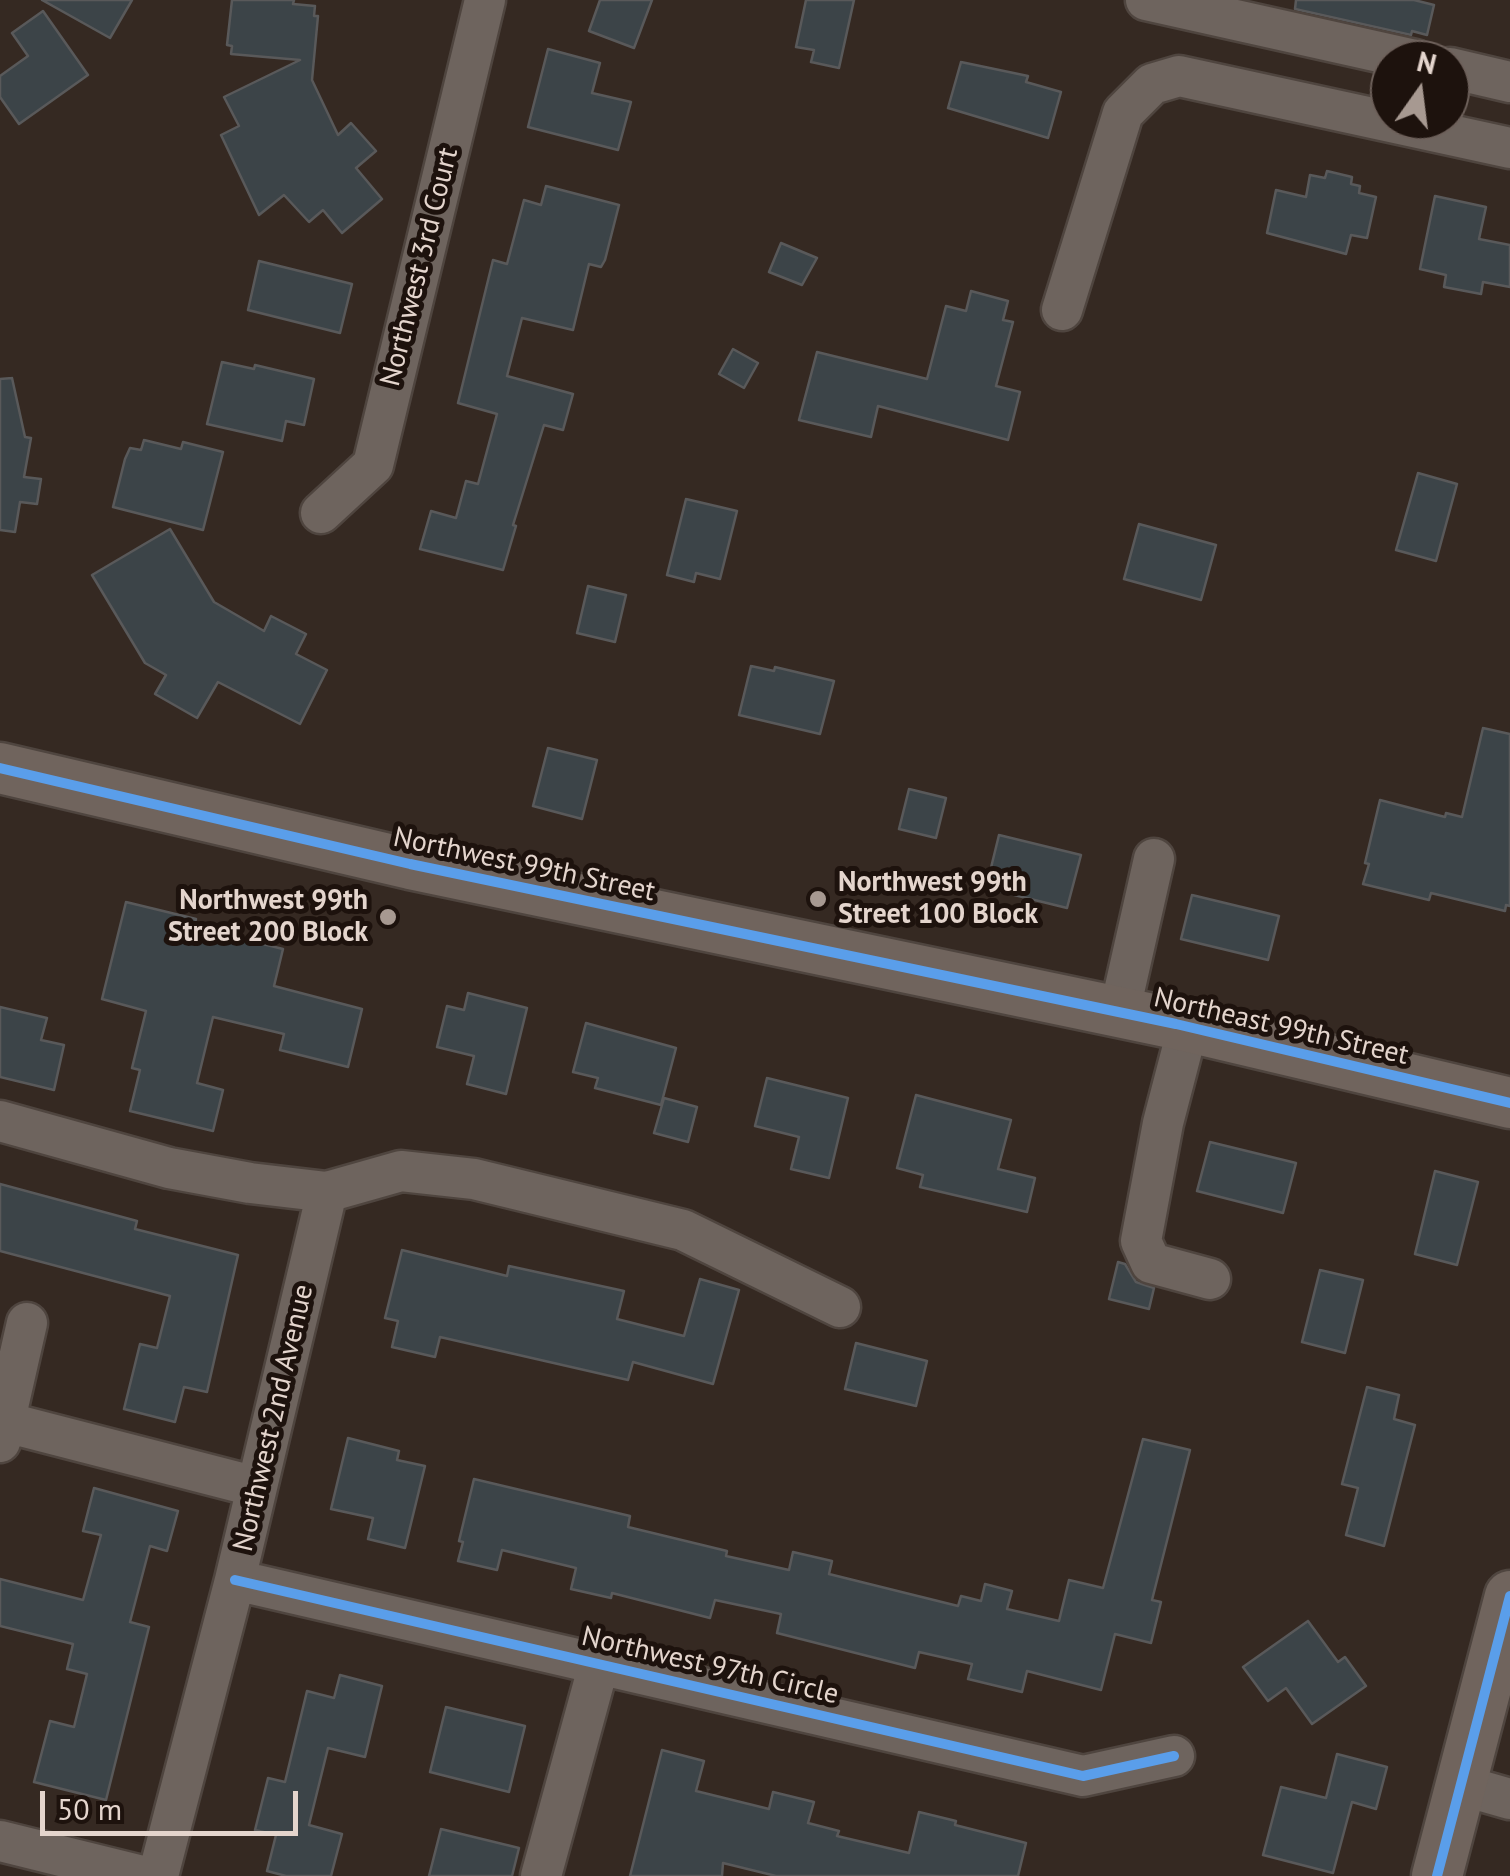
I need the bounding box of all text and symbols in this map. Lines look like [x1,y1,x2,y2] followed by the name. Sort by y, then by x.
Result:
[1370,40,1470,140] north arrow
[1413,42,1440,83] text: N
[374,144,466,390] street label: Northwest 3rd Court
[390,821,658,909] street label: Northwest 99th Street
[838,866,1038,932] place label: Northwest 99th Street 100 Block
[168,884,368,950] place label: Northwest 99th Street 200 Block
[807,888,829,910] marker: Northwest 99th Street 100 Block
[377,906,399,928] marker: Northwest 99th Street 200 Block
[1150,981,1412,1073] street label: Northeast 99th Street
[227,1281,321,1555] street label: Northwest 2nd Avenue
[578,1620,842,1712] street label: Northwest 97th Circle
[45,1771,302,1833] scale bar
[57,1789,122,1828] text: 50 m

